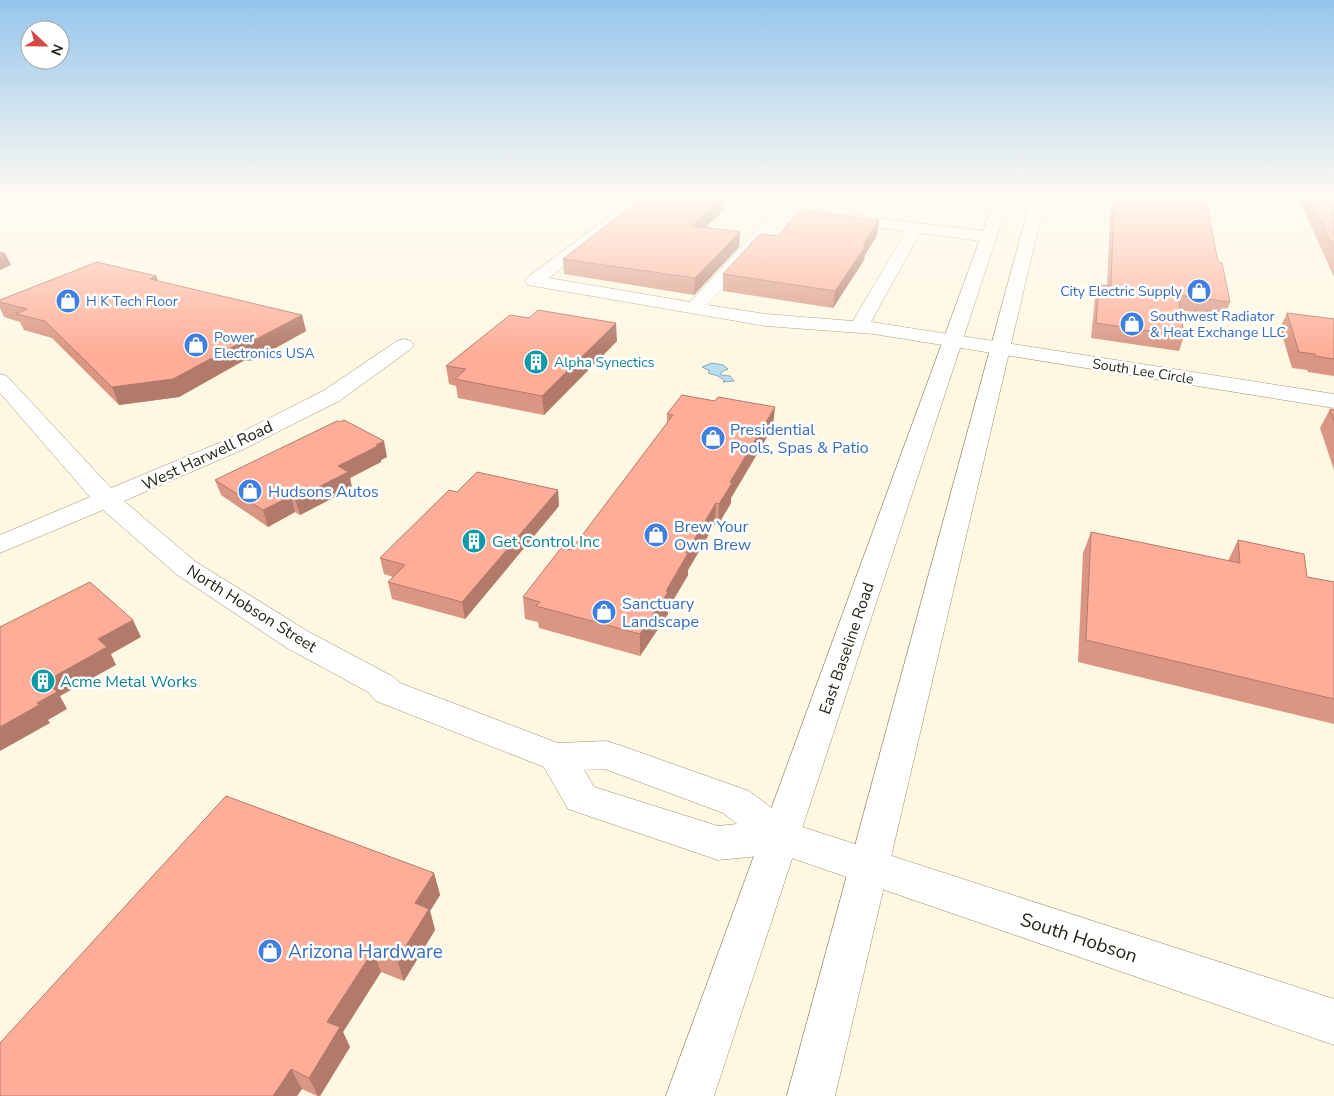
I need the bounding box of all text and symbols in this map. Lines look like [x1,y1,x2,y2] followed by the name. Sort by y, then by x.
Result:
[20,20,70,70] north arrow
[46,41,67,58] text: N
[1186,278,1212,304] shop icon: City Electric Supply
[1060,282,1183,301] place label: City Electric Supply
[55,288,81,314] shop icon: H K Tech Floor
[86,292,178,311] place label: H K Tech Floor
[1150,307,1286,342] place label: Southwest Radiator & Heat Exchange LLC
[1119,311,1145,337] shop icon: Southwest Radiator & Heat Exchange LLC
[214,328,315,363] place label: Power Electronics USA
[183,332,209,358] shop icon: Power Electronics USA
[523,349,549,375] building icon: Alpha Synectics
[554,353,655,372] place label: Alpha Synectics
[1091,354,1195,389] street label: South Lee Circle
[138,416,276,496] street label: West Harwell Road
[730,419,869,459] place label: Presidential Pools, Spas & Patio
[700,425,726,451] shop icon: Presidential Pools, Spas & Patio
[237,478,263,504] shop icon: Hudsons Autos
[268,481,379,503] place label: Hudsons Autos
[674,516,752,556] place label: Brew Your Own Brew
[643,522,669,548] shop icon: Brew Your Own Brew
[461,528,487,554] building icon: Get Control Inc
[492,531,600,553] place label: Get Control Inc
[182,560,321,658] street label: North Hobson Street
[814,580,880,717] street label: East Baseline Road
[622,593,699,633] place label: Sanctuary Landscape
[591,599,617,625] shop icon: Sanctuary Landscape
[30,668,56,694] building icon: Acme Metal Works
[60,671,197,693] place label: Acme Metal Works
[1017,907,1141,969] street label: South Hobson
[257,938,283,964] shop icon: Arizona Hardware
[288,939,443,965] place label: Arizona Hardware

